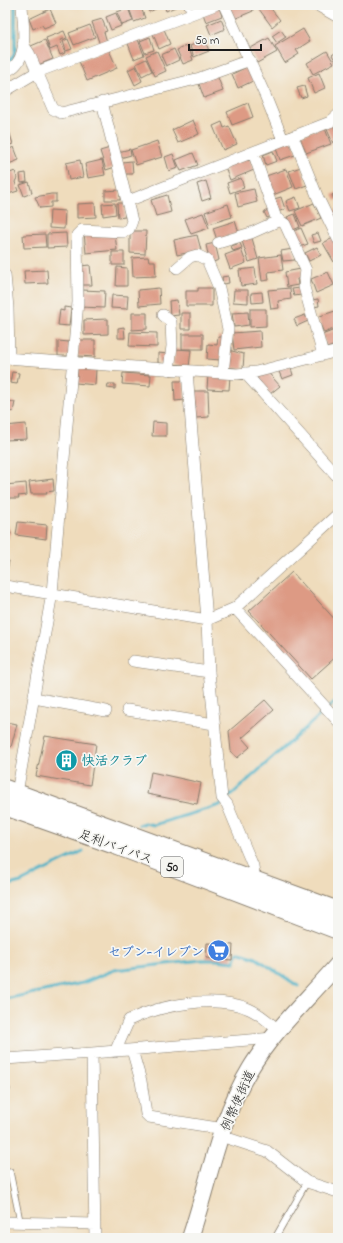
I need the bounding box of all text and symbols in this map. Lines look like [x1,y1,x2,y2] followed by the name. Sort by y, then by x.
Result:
[189,26,261,52] scale bar
[195,32,219,50] text: 50 m
[54,747,80,773] building icon: 快活クラブ
[82,752,147,771] place label: 快活クラブ
[76,825,155,870] street label: 足利バイパス
[161,857,183,877] road number: 50
[206,938,232,964] supermarket icon: セブン-イレブン
[108,943,204,962] place label: セブン-イレブン
[216,1067,260,1134] street label: 例幣使街道

